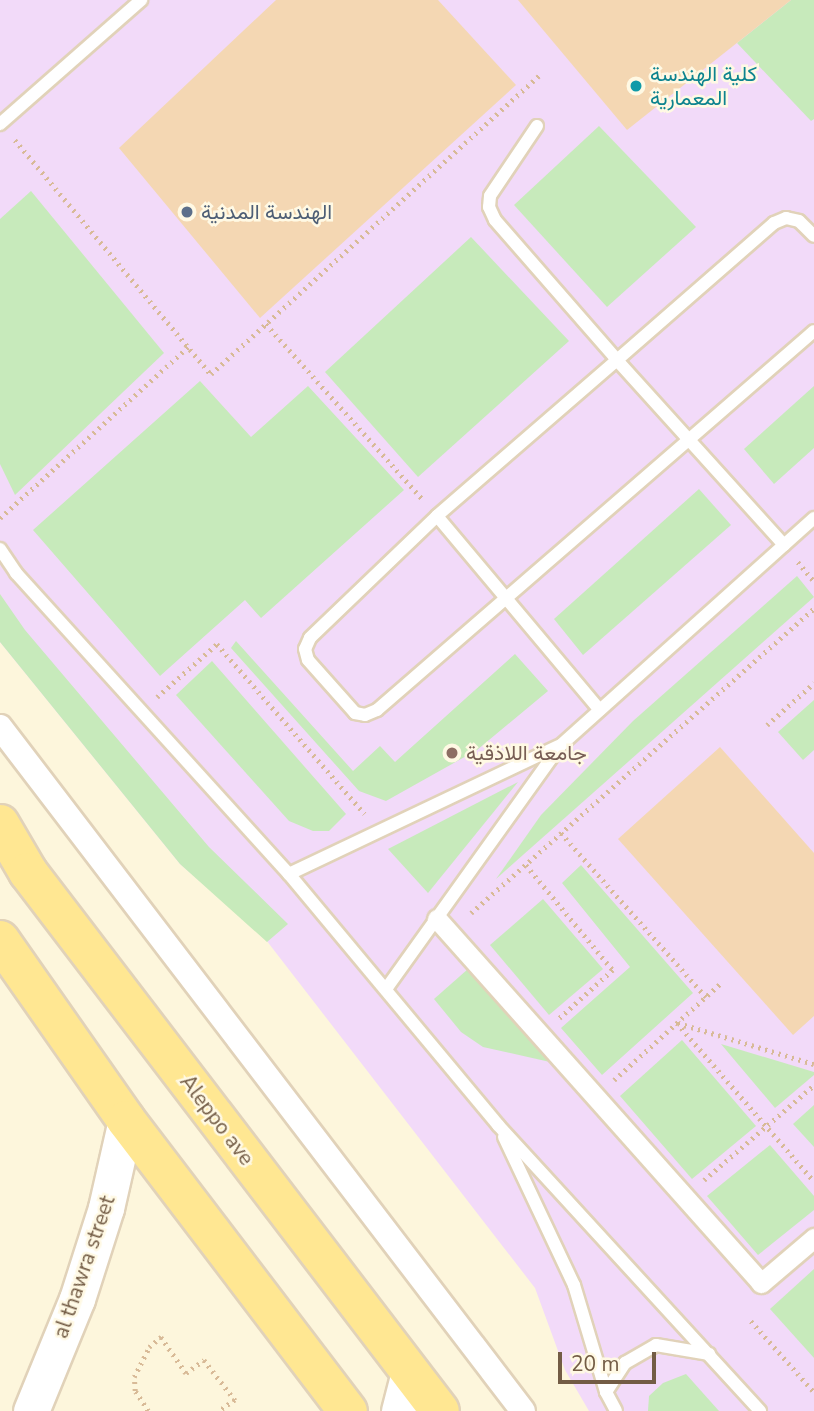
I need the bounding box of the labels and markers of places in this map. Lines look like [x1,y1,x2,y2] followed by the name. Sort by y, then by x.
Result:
[650,61,757,111] place label: كلية الهندسة المعمارية
[628,78,644,94] marker: كلية الهندسة المعمارية
[201,199,332,225] place label: الهندسة المدنية
[179,204,195,220] marker: الهندسة المدنية
[466,740,587,766] place label: جامعة اللاذقية
[444,745,460,761] marker: جامعة اللاذقية

